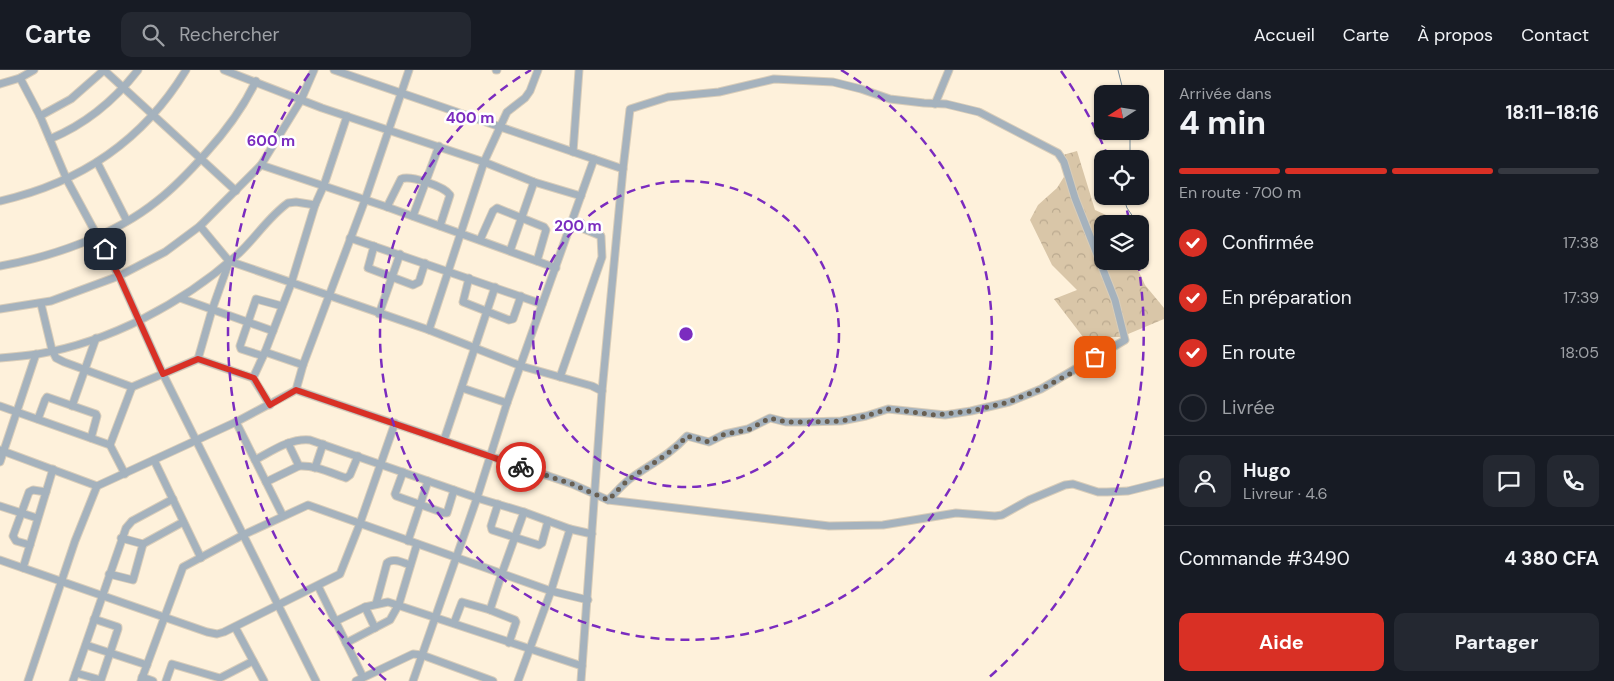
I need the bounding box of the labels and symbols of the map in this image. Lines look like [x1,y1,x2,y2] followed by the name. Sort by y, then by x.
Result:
[1094,85,1149,140] north arrow
[446,108,494,128] text: 400 m
[247,131,295,151] text: 600 m
[554,216,602,236] text: 200 m
[84,228,126,270] pin
[677,325,695,343] centre of rings
[1074,336,1116,378] pin
[496,442,546,492] courier

